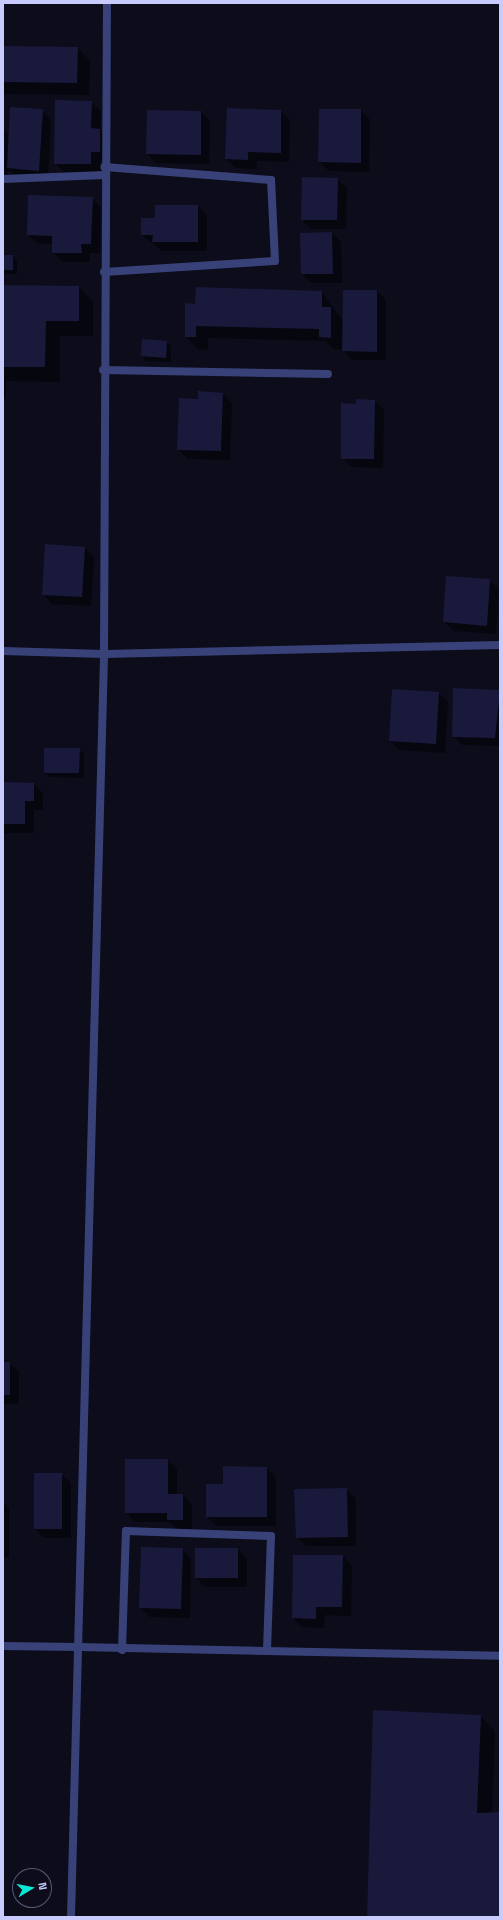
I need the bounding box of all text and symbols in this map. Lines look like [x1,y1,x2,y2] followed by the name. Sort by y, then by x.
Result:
[12,1868,52,1908] north arrow
[35,1881,50,1891] text: N

